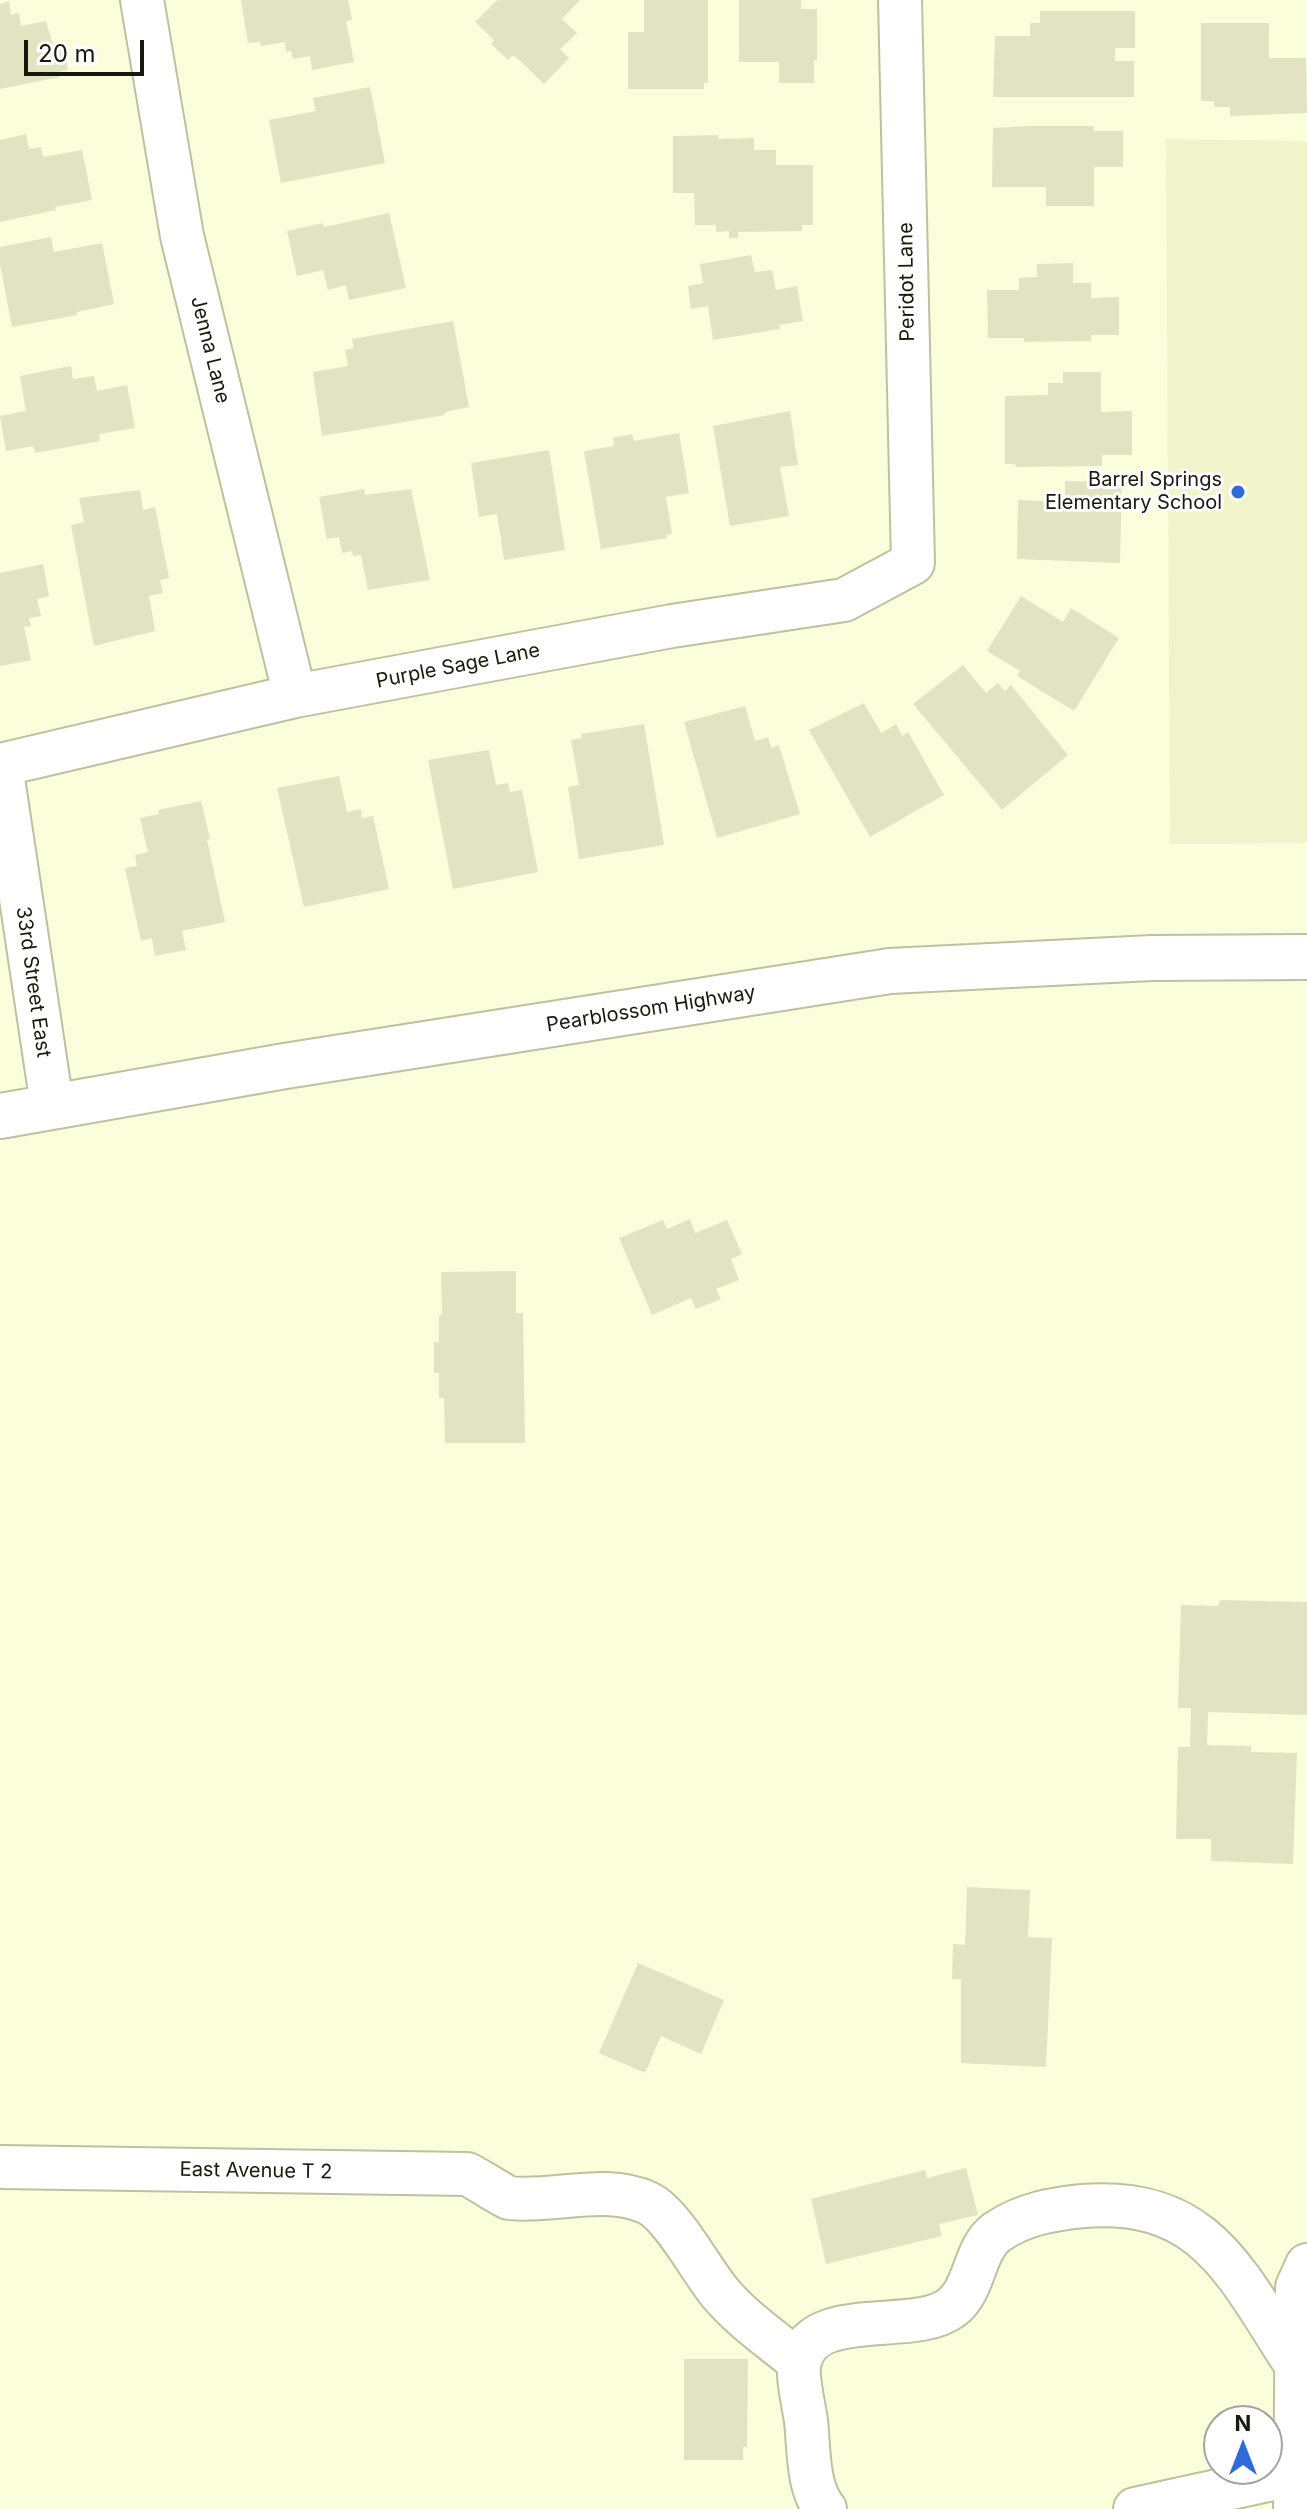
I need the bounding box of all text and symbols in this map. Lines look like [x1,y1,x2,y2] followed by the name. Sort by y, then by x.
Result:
[28,24,148,74] scale bar
[38,39,96,68] text: 20 m
[894,222,920,342] street label: Peridot Lane
[185,294,235,406] street label: Jenna Lane
[1045,468,1222,515] place label: Barrel Springs Elementary School
[1229,483,1247,501] marker: Barrel Springs Elementary School
[374,638,542,694] street label: Purple Sage Lane
[11,905,55,1059] street label: 33rd Street East
[545,981,757,1037] street label: Pearblossom Highway
[180,2158,332,2184] street label: East Avenue T 2
[1203,2405,1283,2485] north arrow
[1235,2410,1251,2436] text: N

